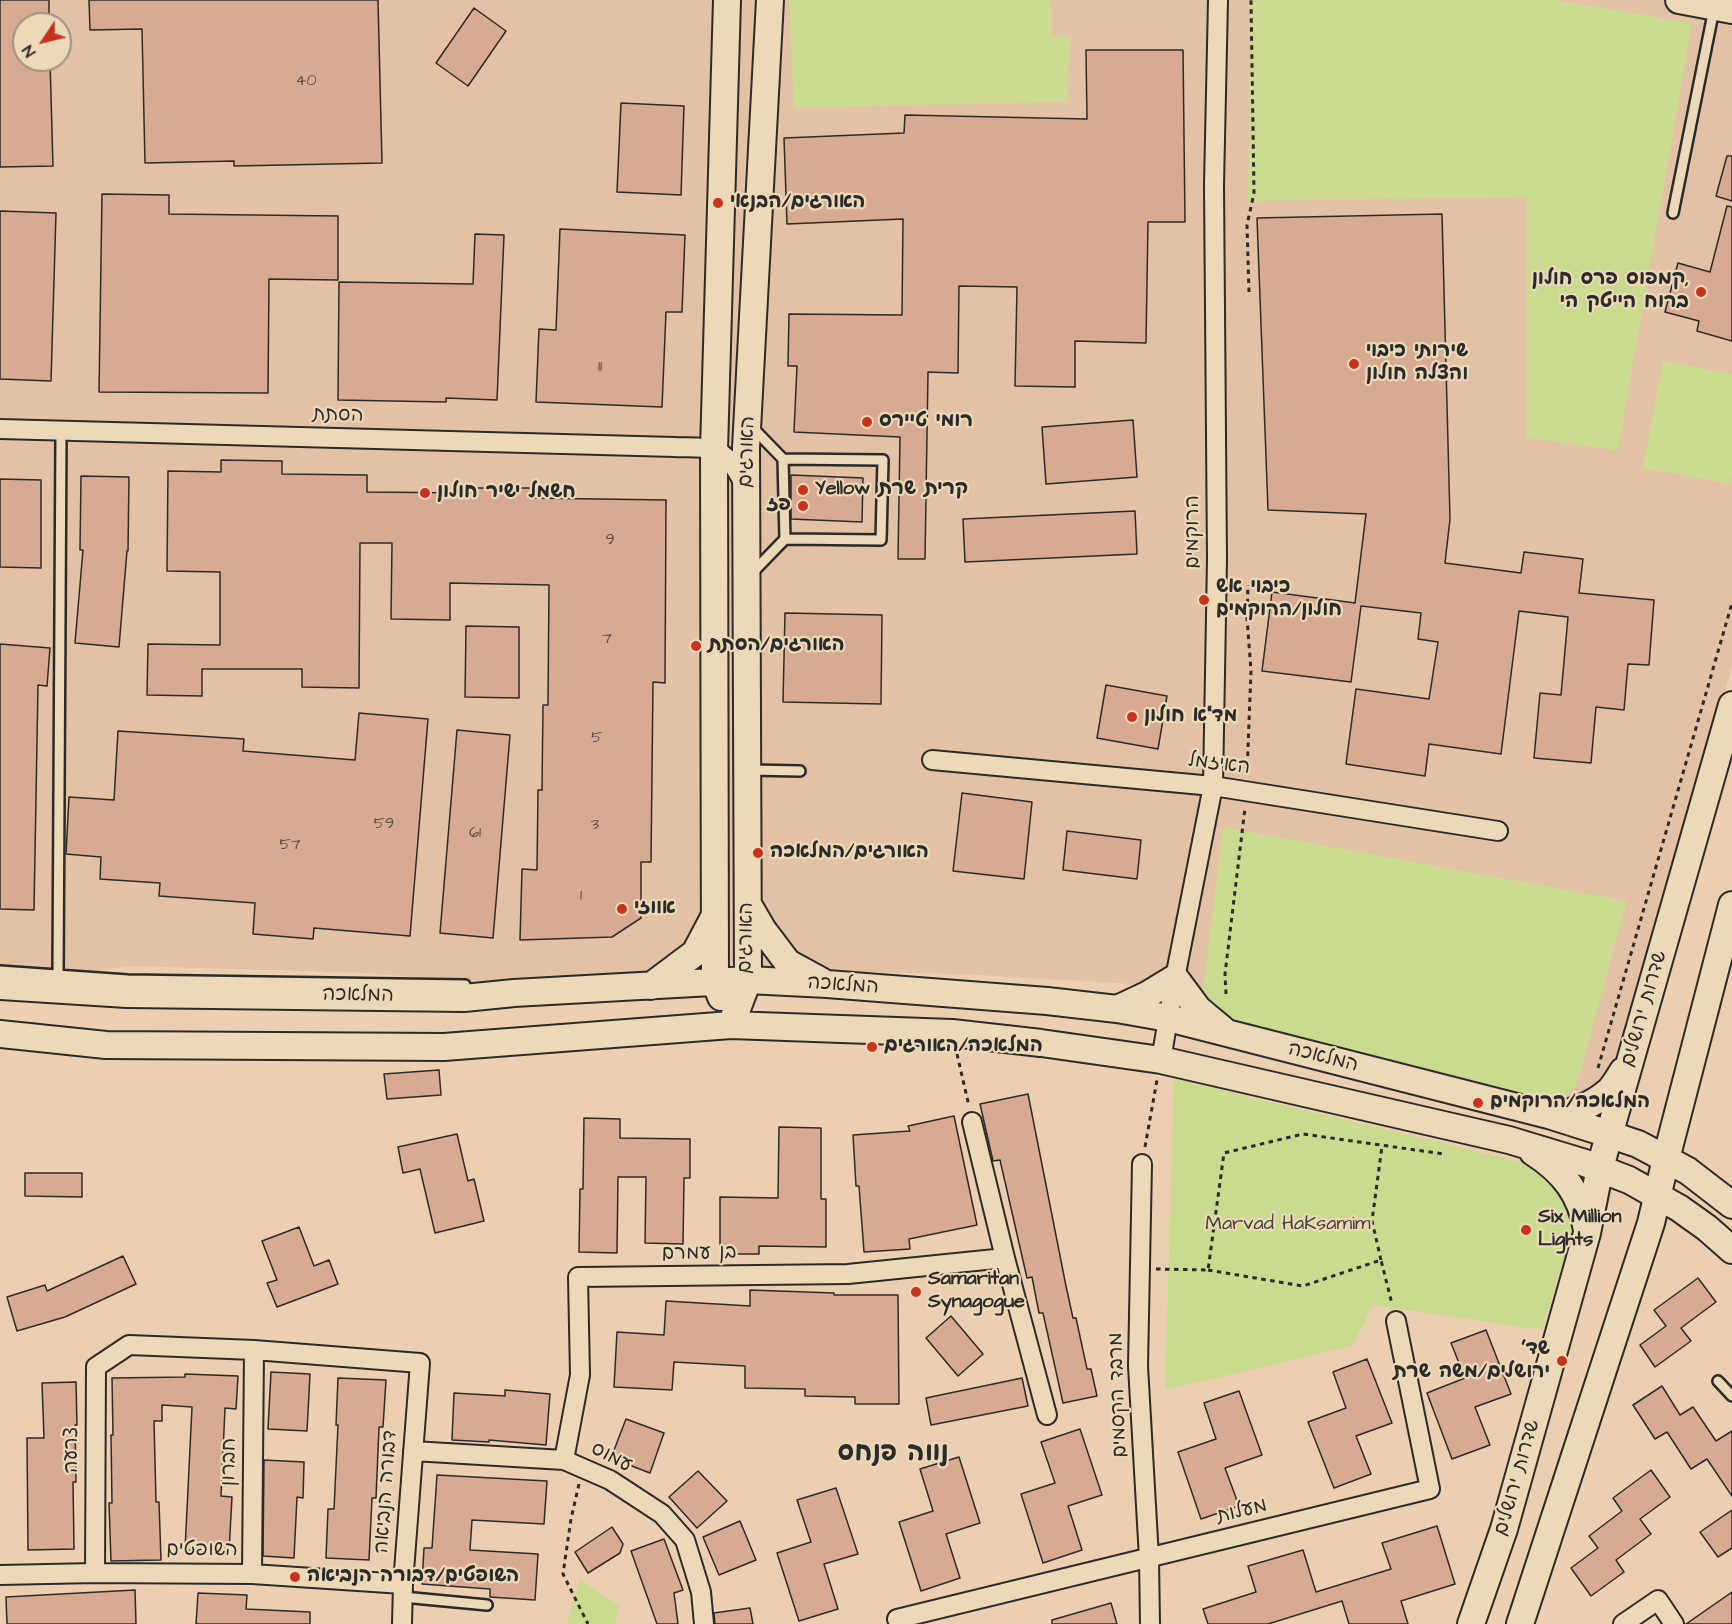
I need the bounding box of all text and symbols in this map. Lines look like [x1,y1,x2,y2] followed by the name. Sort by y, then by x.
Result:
[12,12,72,72] north arrow
[17,41,41,62] text: N
[296,72,316,92] house number: 40
[730,191,865,215] place label: האורגים/הבנאי
[711,196,725,210] marker: האורגים/הבנאי
[1532,268,1689,315] place label: קמפוס פרס חולון, ברוח הייטק הי
[1694,285,1708,299] marker: קמפוס פרס חולון, ברוח הייטק הי
[1366,340,1468,387] place label: שירותי כיבוי והצלה חולון
[1347,357,1361,371] marker: שירותי כיבוי והצלה חולון
[598,358,602,378] house number: 11
[312,404,364,428] street label: הסתת
[879,410,973,434] place label: רומי טיירס
[860,415,874,429] marker: רומי טיירס
[735,416,761,488] street label: האורגים
[815,478,968,502] place label: Yellow קרית שרת
[437,481,576,505] place label: חשמל ישיר חולון
[796,483,810,497] marker: Yellow קרית שרת
[418,486,432,500] marker: חשמל ישיר חולון
[766,494,791,518] place label: פז
[1182,495,1206,569] street label: הרוקמים
[796,499,810,513] marker: פז
[605,531,615,551] house number: 9
[1216,576,1342,623] place label: כיבוי אש חולון/הרוקמים
[1197,593,1211,607] marker: כיבוי אש חולון/הרוקמים
[602,630,612,650] house number: 7
[708,634,845,658] place label: האורגים/הסתת
[689,639,703,653] marker: האורגים/הסתת
[1144,705,1237,729] place label: מד"א חולון
[1125,710,1139,724] marker: מד"א חולון
[591,729,603,749] house number: 5
[1187,749,1251,781] street label: האיזמל
[374,815,394,835] house number: 59
[591,816,599,836] house number: 3
[469,824,481,844] house number: 61
[279,836,301,856] house number: 57
[770,841,929,865] place label: האורגים/המלאכה
[751,846,765,860] marker: האורגים/המלאכה
[580,887,582,907] house number: 1
[634,897,676,921] place label: אווזי
[615,902,629,916] marker: אווזי
[734,902,760,974] street label: האורגים
[1617,948,1673,1070] street label: שדרות ירושלים
[807,972,879,1000] street label: המלאכה
[322,983,394,1009] street label: המלאכה
[884,1035,1043,1059] place label: המלאכה/האורגים
[1285,1038,1361,1078] street label: המלאכה
[865,1040,879,1054] marker: המלאכה/האורגים
[1490,1091,1650,1115] place label: המלאכה/הרוקמים
[1471,1096,1485,1110] marker: המלאכה/הרוקמים
[1538,1206,1621,1253] place label: Six Million Lights
[1205,1213,1371,1237] park label: Marvad HaKsamim
[1519,1223,1533,1237] marker: Six Million Lights
[661,1241,737,1267] street label: בן עמרם
[928,1268,1025,1315] place label: Samaritan Synagogue
[909,1285,923,1299] marker: Samaritan Synagogue
[1105,1332,1133,1458] street label: מרבד הקסמים
[1393,1338,1550,1385] place label: שד׳ ירושלים/משה שרת
[1555,1354,1569,1368] marker: שד׳ ירושלים/משה שרת
[1490,1417,1546,1539] street label: שדרות ירושלים
[61,1427,85,1473] street label: צרעה
[371,1429,403,1555] street label: דבורה הנביאה
[218,1438,242,1486] street label: חברון
[586,1438,636,1478] street label: עמוס
[837,1439,949,1471] district label: נווה פנחס
[1214,1494,1270,1530] street label: מעלות
[166,1539,238,1563] street label: השופטים
[307,1565,519,1589] place label: השופטים/דבורה הנביאה
[288,1570,302,1584] marker: השופטים/דבורה הנביאה

